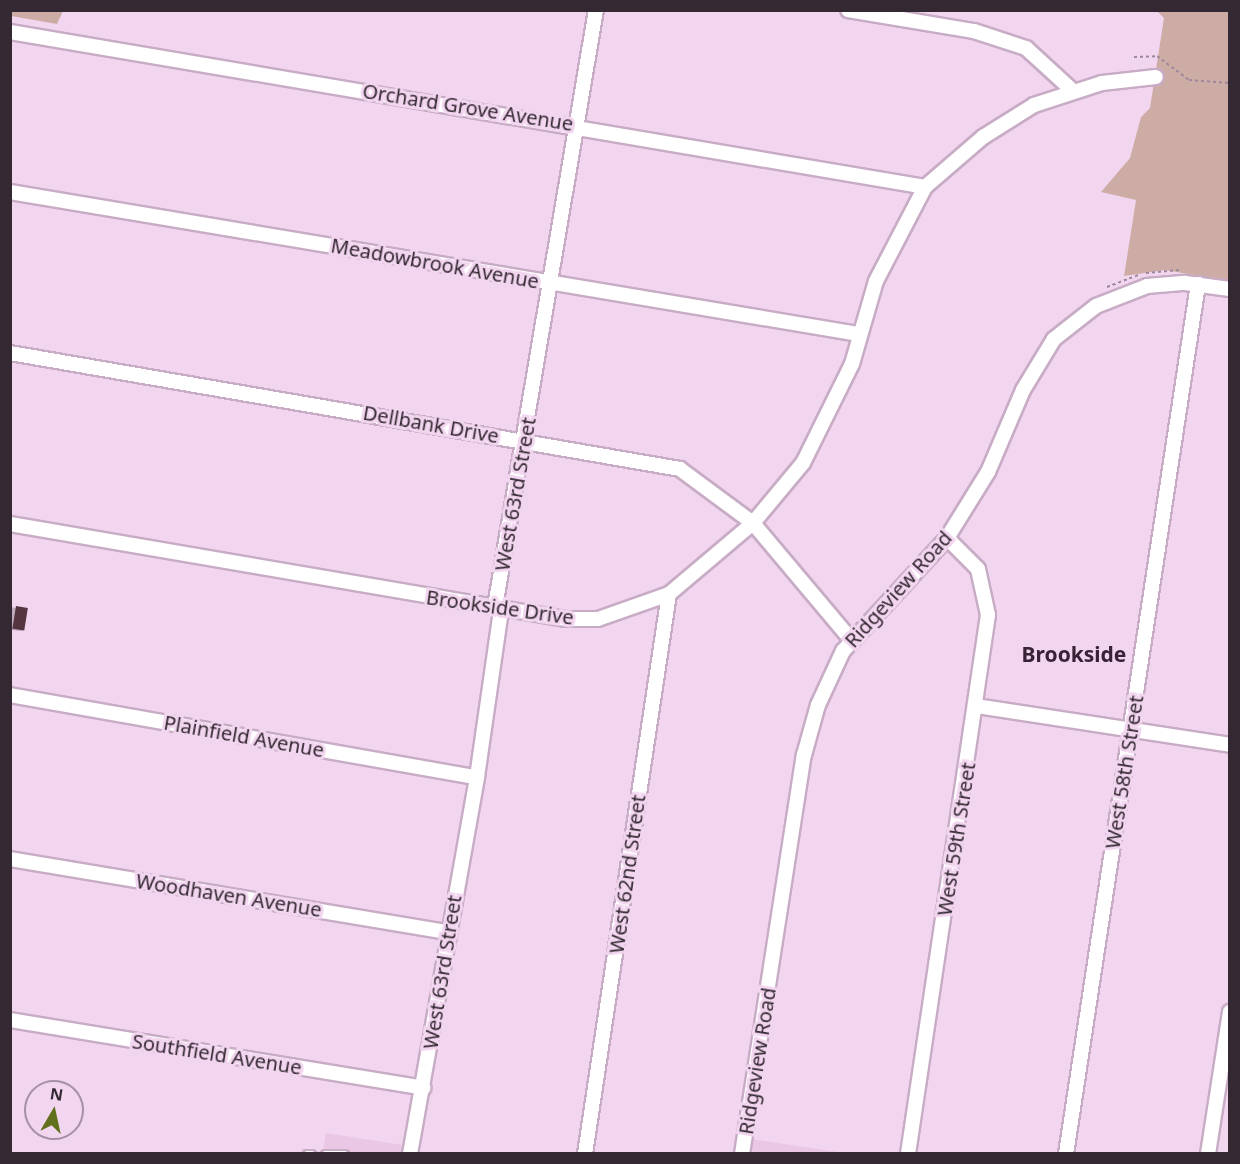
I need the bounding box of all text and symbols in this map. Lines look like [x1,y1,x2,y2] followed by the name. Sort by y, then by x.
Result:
[361,78,575,136] street label: Orchard Grove Avenue
[329,233,541,293] street label: Meadowbrook Avenue
[361,400,501,448] street label: Dellbank Drive
[490,415,540,573] street label: West 63rd Street
[839,526,957,652] street label: Ridgeview Road
[425,585,575,629] street label: Brookside Drive
[1022,641,1126,667] district label: Brookside
[1100,694,1148,850] street label: West 58th Street
[162,710,326,762] street label: Plainfield Avenue
[932,761,980,917] street label: West 59th Street
[604,793,650,955] street label: West 62nd Street
[135,868,323,922] street label: Woodhaven Avenue
[418,893,466,1051] street label: West 63rd Street
[734,986,780,1136] street label: Ridgeview Road
[131,1029,303,1079] street label: Southfield Avenue
[24,1080,84,1140] north arrow
[48,1082,65,1106] text: N

